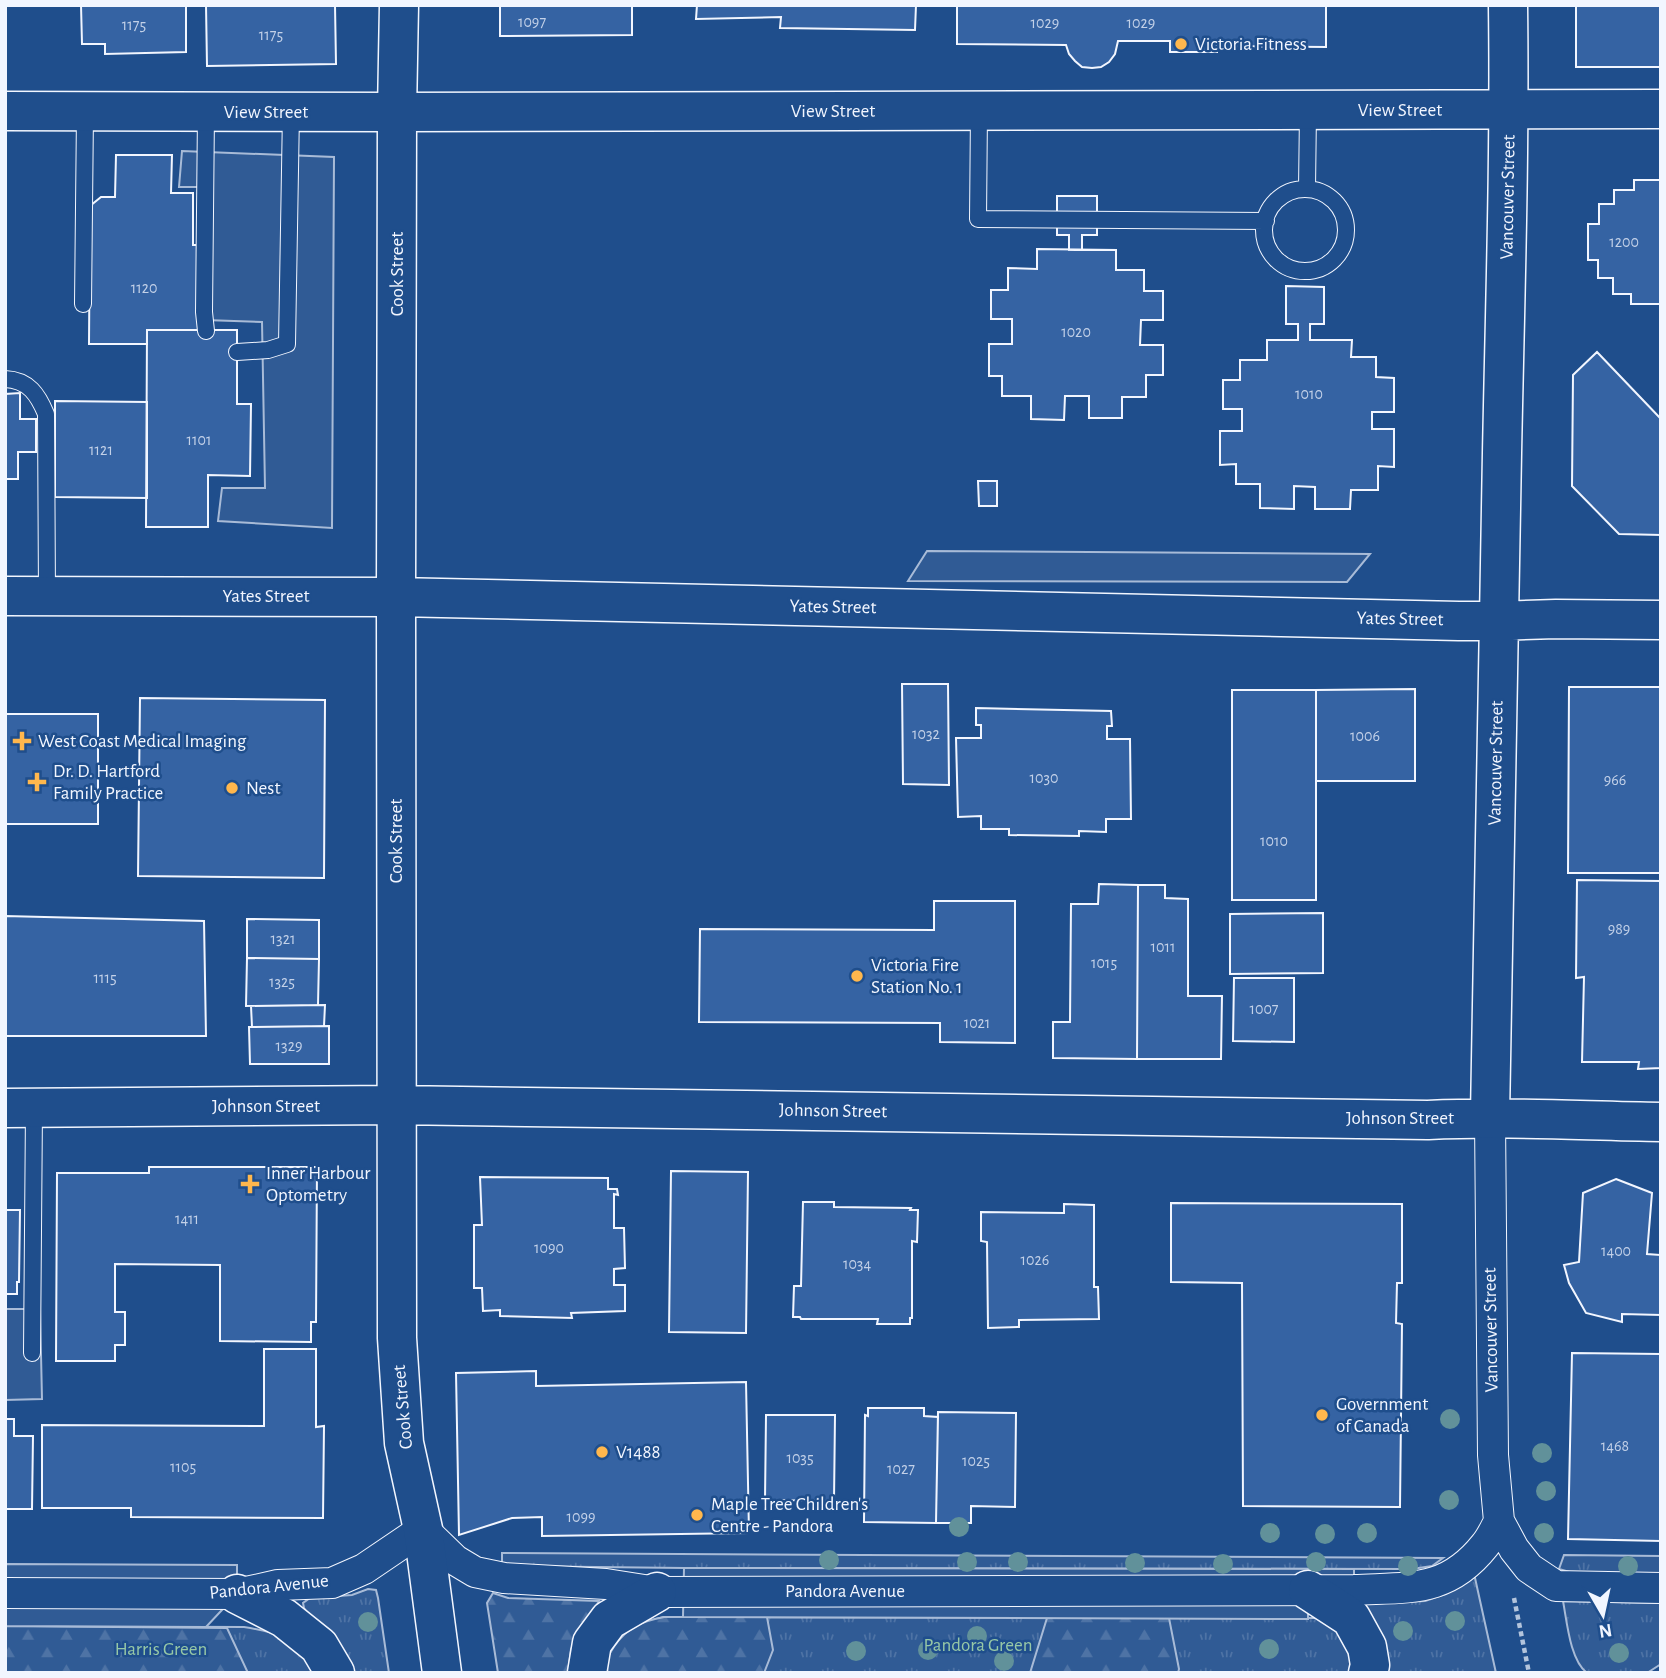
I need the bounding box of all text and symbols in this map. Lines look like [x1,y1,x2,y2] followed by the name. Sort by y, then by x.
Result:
[518,14,546,30] house number: 1097
[1031,15,1059,31] house number: 1029
[1127,15,1155,31] house number: 1029
[122,17,146,33] house number: 1175
[259,27,283,43] house number: 1175
[1195,35,1307,54] place label: Victoria Fitness
[1173,36,1189,52] marker: Victoria Fitness
[1358,101,1442,120] street label: View Street
[791,102,875,121] street label: View Street
[224,103,308,122] street label: View Street
[1497,134,1519,260] street label: Vancouver Street
[388,232,407,316] street label: Cook Street
[1609,234,1639,250] house number: 1200
[131,280,157,296] house number: 1120
[1061,324,1091,340] house number: 1020
[1295,386,1323,402] house number: 1010
[187,432,211,448] house number: 1101
[89,442,113,458] house number: 1121
[222,587,310,606] street label: Yates Street
[789,597,877,617] street label: Yates Street
[1356,609,1444,629] street label: Yates Street
[1485,700,1507,826] street label: Vancouver Street
[912,726,940,742] house number: 1032
[1350,728,1380,744] house number: 1006
[12,731,32,751] marker: West Coast Medical Imaging
[38,732,247,751] place label: West Coast Medical Imaging
[53,762,163,803] place label: Dr. D. Hartford Family Practice
[1030,770,1059,786] house number: 1030
[27,772,47,792] marker: Dr. D. Hartford Family Practice
[1604,772,1626,788] house number: 966
[246,779,280,798] place label: Nest
[224,780,240,796] marker: Nest
[387,799,406,883] street label: Cook Street
[1260,833,1288,849] house number: 1010
[1608,921,1630,937] house number: 989
[271,931,295,947] house number: 1321
[1151,939,1175,955] house number: 1011
[1091,955,1117,971] house number: 1015
[871,956,963,997] place label: Victoria Fire Station No. 1
[849,968,865,984] marker: Victoria Fire Station No. 1
[93,970,117,986] house number: 1115
[269,974,295,990] house number: 1325
[1249,1001,1279,1017] house number: 1007
[964,1015,990,1031] house number: 1021
[276,1038,302,1054] house number: 1329
[212,1097,320,1116] street label: Johnson Street
[779,1101,887,1121] street label: Johnson Street
[1346,1109,1454,1128] street label: Johnson Street
[266,1164,370,1205] place label: Inner Harbour Optometry
[240,1174,260,1194] marker: Inner Harbour Optometry
[175,1211,199,1227] house number: 1411
[534,1240,564,1256] house number: 1090
[1601,1243,1631,1259] house number: 1400
[1021,1252,1049,1268] house number: 1026
[843,1256,871,1272] house number: 1034
[1480,1267,1502,1393] street label: Vancouver Street
[390,1364,416,1450] street label: Cook Street
[1336,1395,1428,1436] place label: Government of Canada
[1314,1407,1330,1423] marker: Government of Canada
[1601,1438,1629,1454] house number: 1468
[616,1443,660,1462] place label: V1488
[594,1444,610,1460] marker: V1488
[786,1450,814,1466] house number: 1035
[962,1453,990,1469] house number: 1025
[170,1459,196,1475] house number: 1105
[887,1461,915,1477] house number: 1027
[711,1495,868,1536] place label: Maple Tree Children's Centre - Pandora
[689,1507,705,1523] marker: Maple Tree Children's Centre - Pandora
[567,1509,596,1525] house number: 1099
[208,1571,330,1603] street label: Pandora Avenue
[1568,1580,1638,1650] north arrow
[785,1582,905,1601] street label: Pandora Avenue
[1597,1620,1613,1641] text: N
[923,1636,1033,1655] park label: Pandora Green
[115,1640,207,1659] park label: Harris Green

